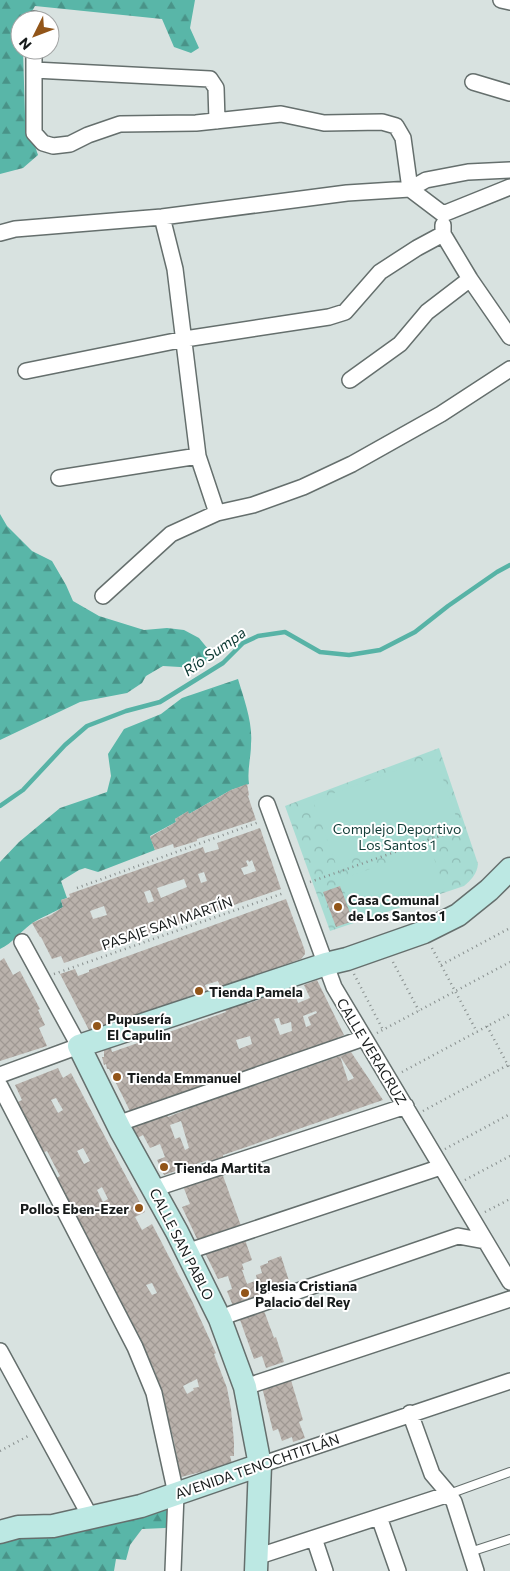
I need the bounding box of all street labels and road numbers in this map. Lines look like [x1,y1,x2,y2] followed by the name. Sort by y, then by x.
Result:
[99,893,235,953] street label: PASAJE SAN MARTÍN
[334,995,410,1107] street label: CALLE VERACRUZ
[146,1185,218,1303] street label: CALLE SAN PABLO
[173,1430,341,1502] street label: AVENIDA TENOCHTITLÁN

